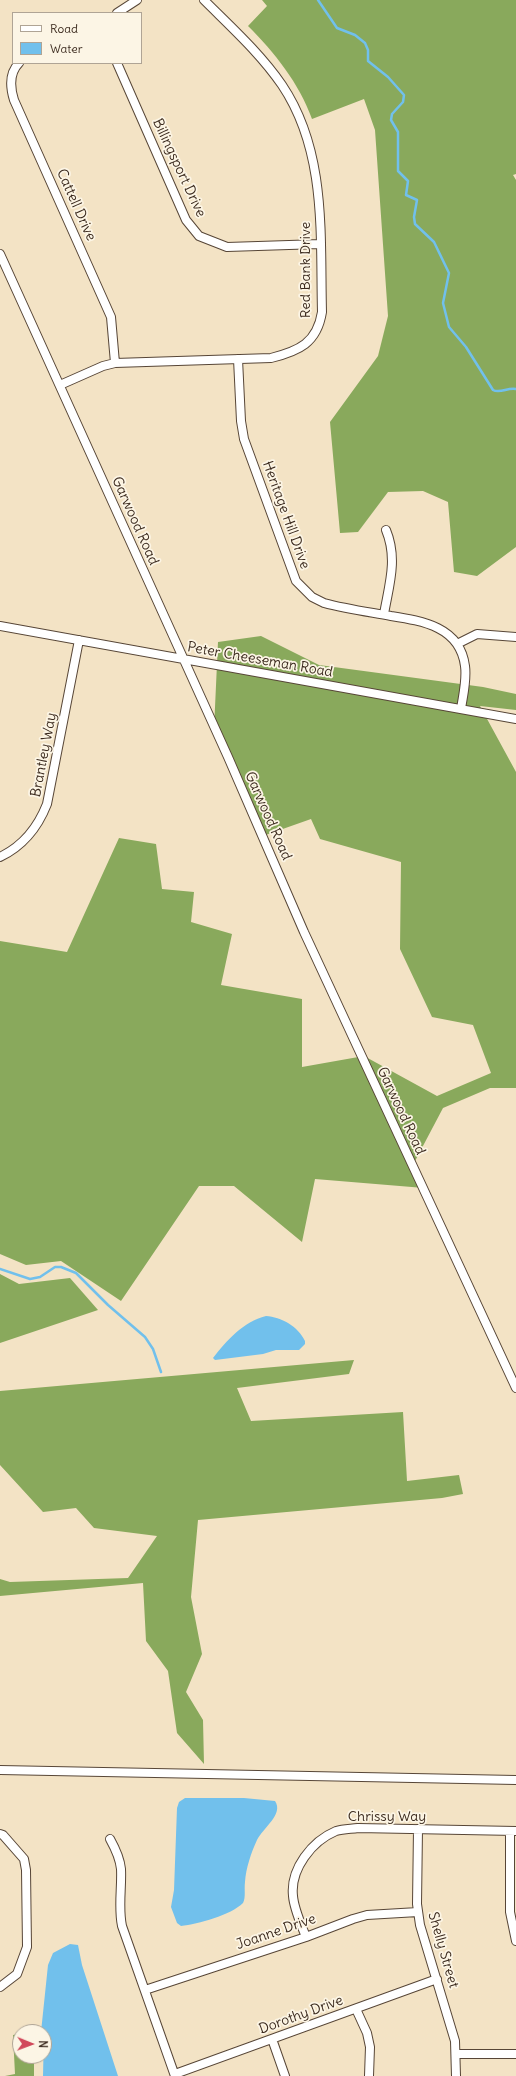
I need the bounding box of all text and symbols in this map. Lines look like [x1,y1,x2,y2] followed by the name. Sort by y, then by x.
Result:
[12,12,142,64] legend
[50,21,78,36] text: Road
[50,41,83,56] text: Water
[149,116,209,220] street label: Billingsport Drive
[53,167,99,243] street label: Cattell Drive
[298,222,314,318] street label: Red Bank Drive
[259,459,313,571] street label: Heritage Hill Drive
[108,474,162,568] street label: Garwood Road
[186,639,334,681] street label: Peter Cheeseman Road
[28,711,60,799] street label: Brantley Way
[241,769,295,863] street label: Garwood Road
[373,1064,429,1158] street label: Garwood Road
[348,1809,426,1825] street label: Chrissy Way
[424,1910,462,1990] street label: Shelly Street
[234,1911,318,1953] street label: Joanne Drive
[257,1992,345,2038] street label: Dorothy Drive
[12,2024,52,2064] north arrow
[36,2040,50,2048] text: N

